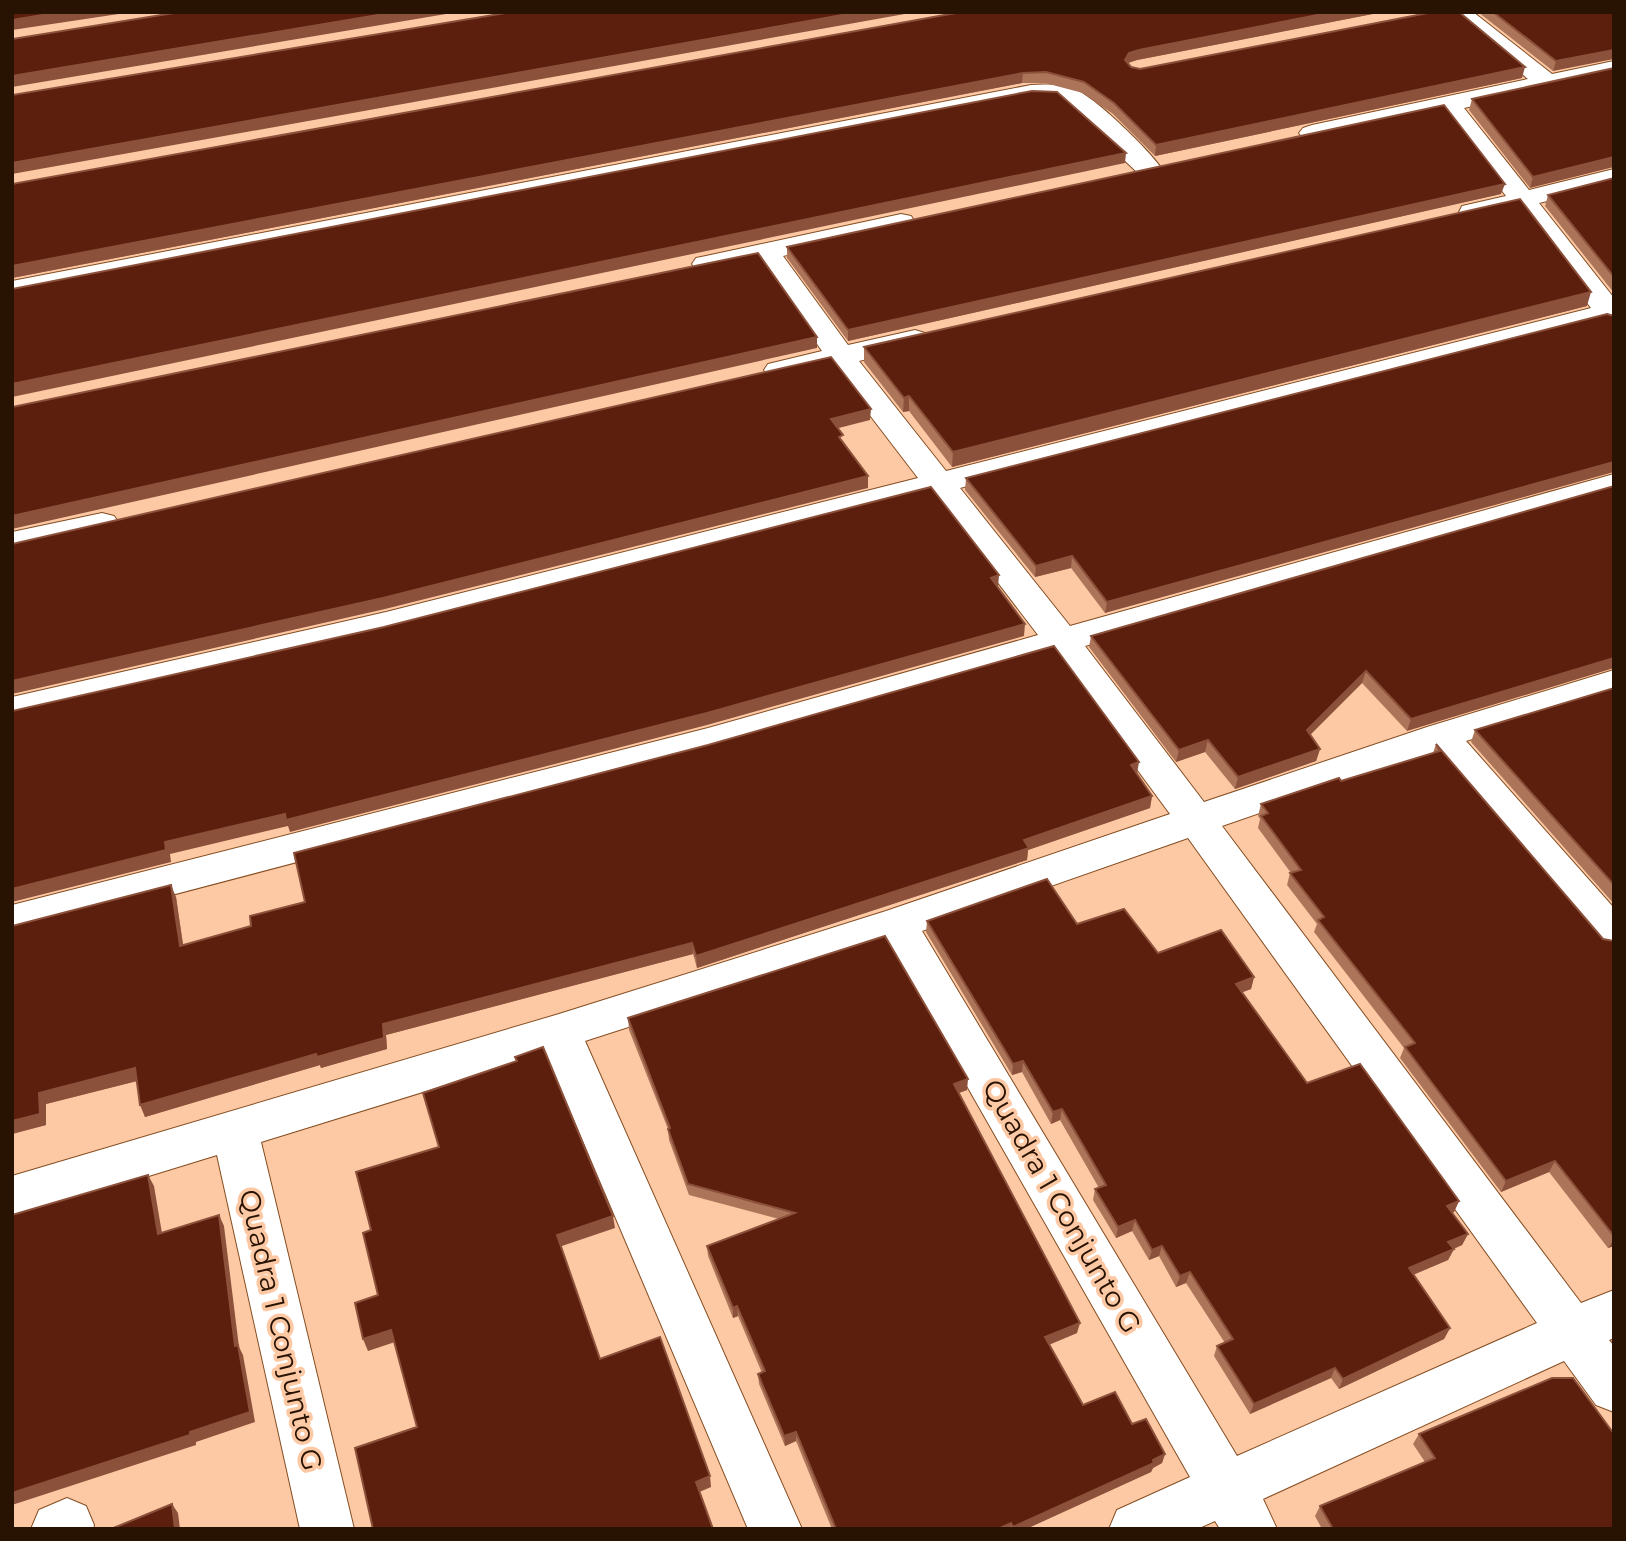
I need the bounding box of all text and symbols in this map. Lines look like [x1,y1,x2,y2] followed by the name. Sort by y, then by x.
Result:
[975,1073,1149,1339] street label: Quadra 1 Conjunto G
[232,1186,330,1474] street label: Quadra 1 Conjunto G

